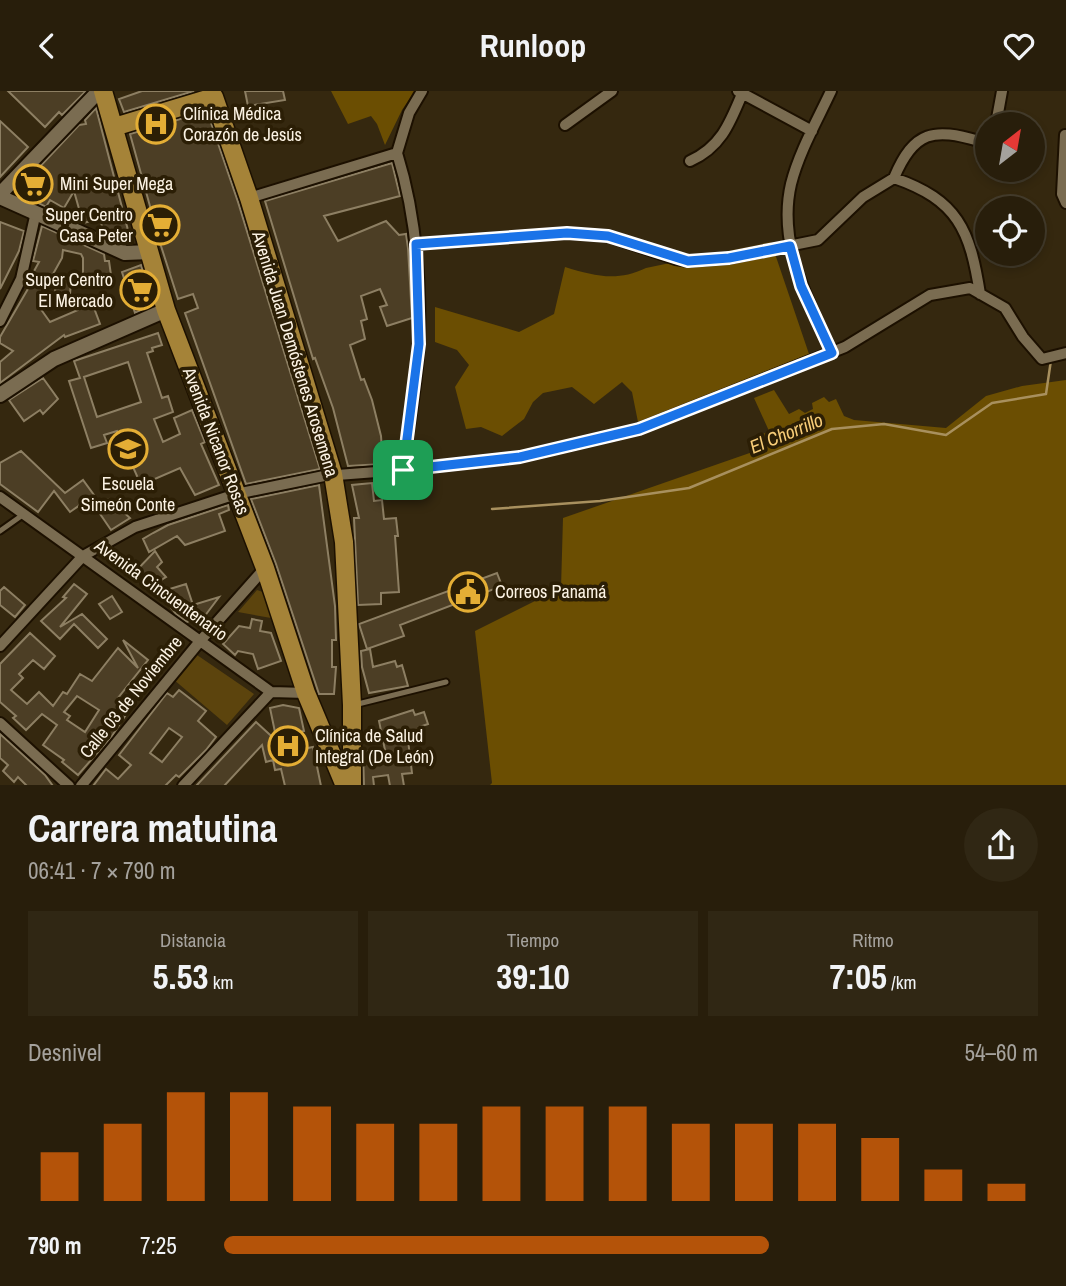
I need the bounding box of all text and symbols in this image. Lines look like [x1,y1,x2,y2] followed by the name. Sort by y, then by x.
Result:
[480,24,586,67] text: Runloop
[28,27,66,65] icon: back
[1000,27,1038,65] icon: heart
[183,101,302,147] place label: Clínica Médica Corazón de Jesús
[135,103,177,145] hospital icon: Clínica Médica Corazón de Jesús
[975,112,1045,182] north arrow
[975,112,1045,266] map controls
[12,163,54,205] supermarket icon: Mini Super Mega
[60,171,173,196] place label: Mini Super Mega
[975,196,1045,266] button: locate
[45,202,133,248] place label: Super Centro Casa Peter
[139,204,181,246] supermarket icon: Super Centro Casa Peter
[246,227,345,480] street label: Avenida Juan Demóstenes Arosemena
[25,267,113,313] place label: Super Centro El Mercado
[119,269,161,311] supermarket icon: Super Centro El Mercado
[177,363,256,518] street label: Avenida Nicanor Rosas
[745,406,827,459] water label: El Chorrillo
[107,428,149,470] school or university icon: Escuela Simeón Conte
[373,440,433,500] pin
[384,451,422,489] icon: arrive
[81,471,175,517] place label: Escuela Simeón Conte
[89,532,233,646] street label: Avenida Cincuentenario
[447,571,489,613] public building icon: Correos Panamá
[495,579,607,604] place label: Correos Panamá
[73,630,188,763] street label: Calle 03 de Noviembre
[315,723,434,769] place label: Clínica de Salud Integral (De León)
[267,725,309,767] hospital icon: Clínica de Salud Integral (De León)
[28,803,277,854] text: Carrera matutina
[964,808,1038,882] button: share
[28,855,175,886] text: 06:41 · 7 × 790 m
[160,927,226,953] text: Distancia
[507,927,559,953] text: Tiempo
[852,927,894,953] text: Ritmo
[153,953,208,1000] text: 5.53
[496,953,570,1000] text: 39:10
[830,953,887,1000] text: 7:05
[208,969,233,995] text: km
[887,969,916,995] text: /km
[28,1037,101,1068] text: Desnivel
[965,1037,1038,1068] text: 54–60 m
[28,1230,81,1261] text: 790 m
[140,1230,177,1261] text: 7:25

